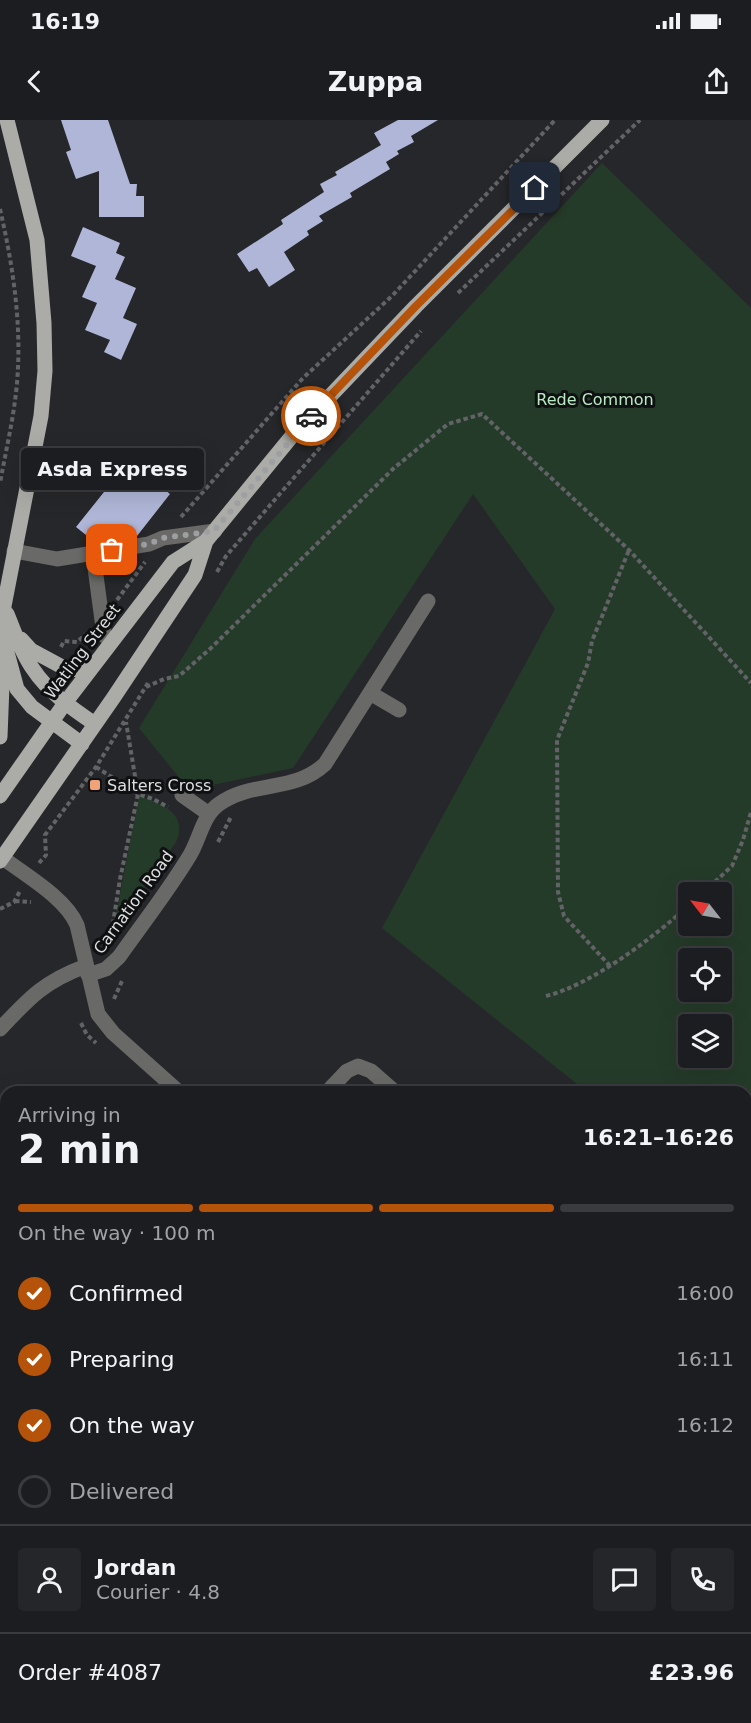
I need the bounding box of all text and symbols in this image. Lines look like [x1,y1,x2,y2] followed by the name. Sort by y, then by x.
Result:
[30,9,100,34] text: 16:19
[18,65,51,98] icon: back
[700,65,733,98] icon: share
[328,66,423,97] text: Zuppa
[509,162,560,213] pin
[518,171,551,204] icon: home
[281,386,341,446] courier
[536,390,654,409] park label: Rede Common
[295,400,328,433] icon: car
[21,448,204,490] callout: Asda Express
[37,457,188,481] text: Asda Express
[86,524,137,575] pin
[95,533,128,566] icon: bag
[41,600,124,702] street label: Watling Street
[107,776,211,795] place label: Salters Cross
[88,778,102,792] marker: Salters Cross
[90,847,177,958] street label: Carnation Road
[678,882,732,936] north arrow
[678,882,732,1068] map controls
[678,948,732,1002] button: locate
[678,1014,732,1068] button: layers
[18,1103,121,1127] text: Arriving in
[583,1125,734,1150] text: 16:21–16:26
[18,1127,140,1172] text: 2 min
[18,1221,216,1245] text: On the way · 100 m
[18,1277,51,1310] icon: check
[69,1281,183,1306] text: Confirmed
[676,1281,734,1305] text: 16:00
[18,1343,51,1376] icon: check
[69,1347,175,1372] text: Preparing
[676,1347,734,1371] text: 16:11
[18,1409,51,1442] icon: check
[69,1413,195,1438] text: On the way
[676,1413,734,1437] text: 16:12
[69,1479,174,1504] text: Delivered
[18,1548,81,1611] button: person
[593,1548,656,1611] button: chat
[671,1548,734,1611] button: phone
[96,1555,176,1580] text: Jordan
[96,1580,220,1604] text: Courier · 4.8
[18,1660,162,1685] text: Order #4087
[649,1660,734,1685] text: £23.96

